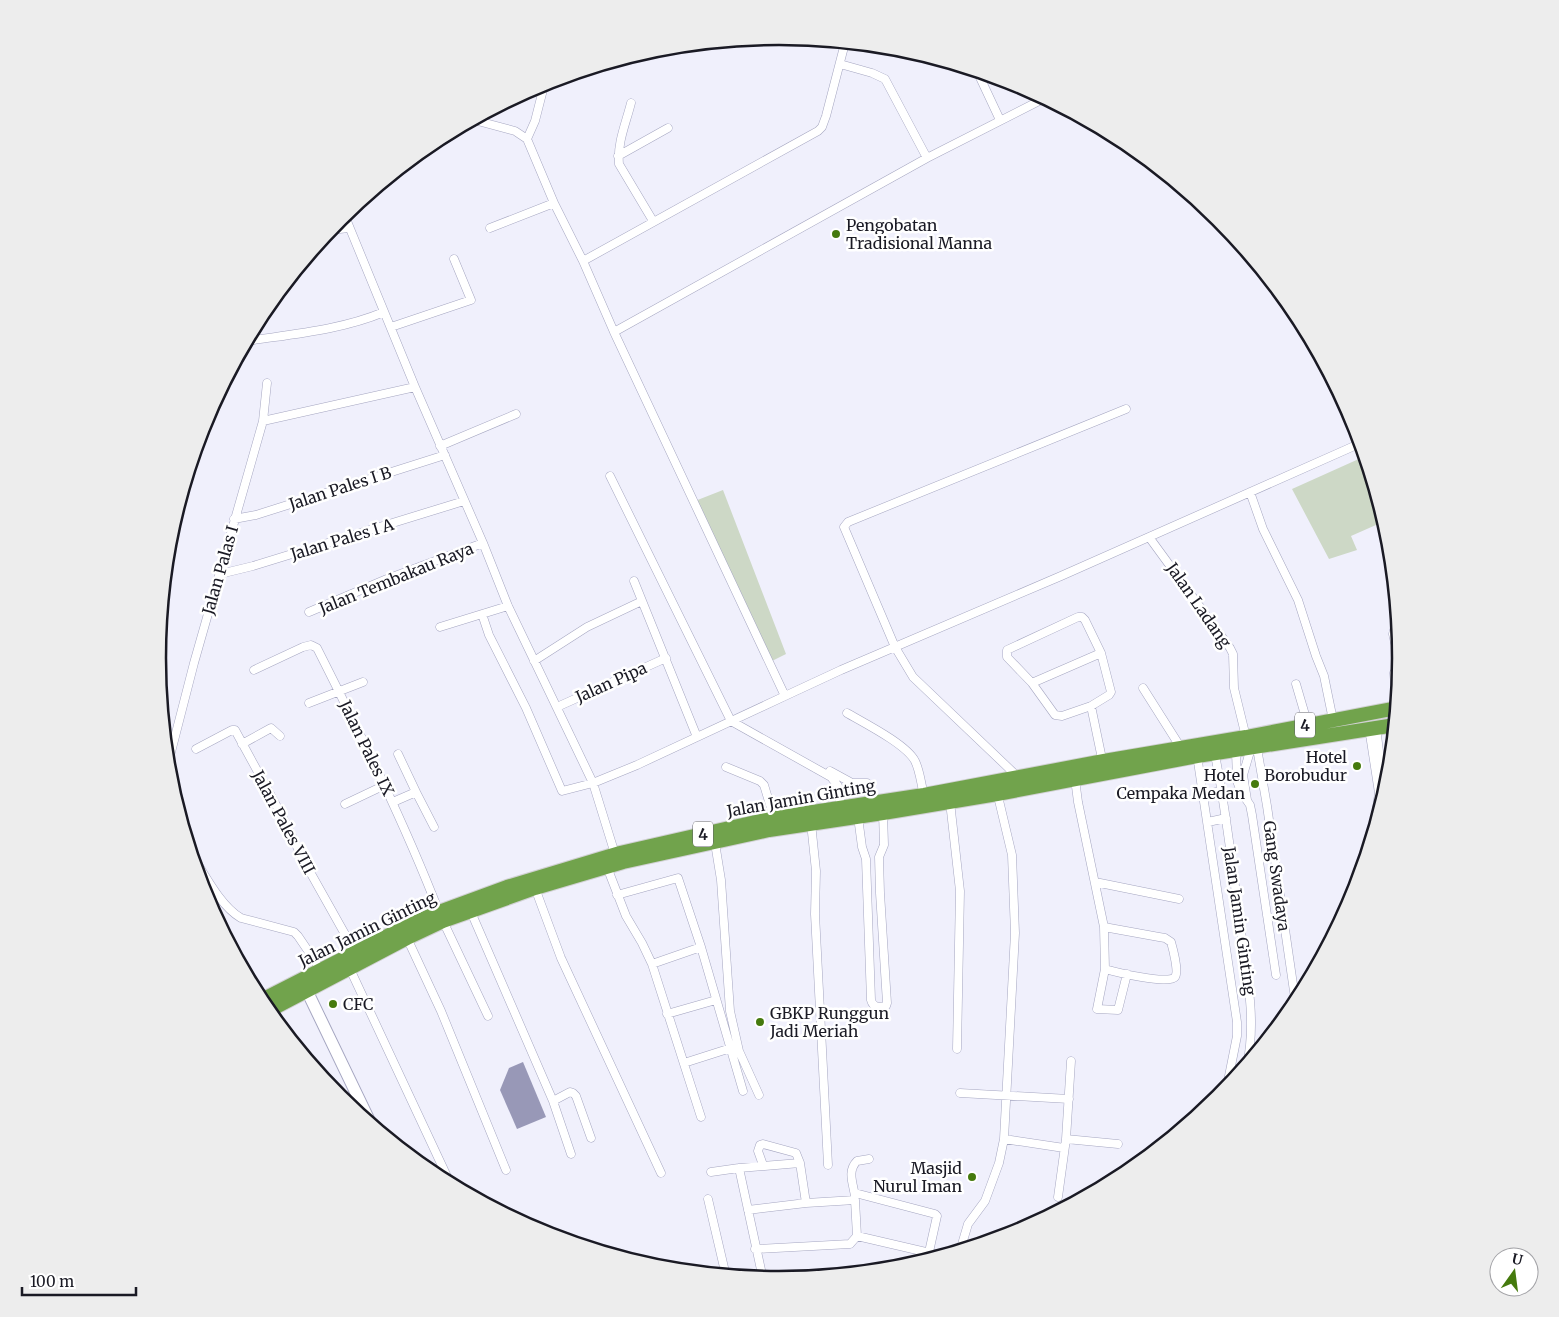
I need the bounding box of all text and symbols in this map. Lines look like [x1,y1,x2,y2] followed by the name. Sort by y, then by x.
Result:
[846,215,992,253] place label: Pengobatan Tradisional Manna
[830,228,842,240] marker: Pengobatan Tradisional Manna
[285,462,394,514] street label: Jalan Pales I B
[287,514,397,564] street label: Jalan Pales I A
[197,523,242,618] street label: Jalan Palas I
[315,538,476,618] street label: Jalan Tembakau Raya
[1162,558,1236,652] street label: Jalan Ladang
[571,657,650,707] street label: Jalan Pipa
[335,696,399,799] street label: Jalan Pales IX
[1295,712,1315,738] road number: 4
[1264,747,1347,785] place label: Hotel Borobudur
[1351,760,1363,772] marker: Hotel Borobudur
[1116,765,1245,803] place label: Hotel Cempaka Medan
[248,766,320,877] street label: Jalan Pales VIII
[724,775,877,821] street label: Jalan Jamin Ginting
[1249,778,1261,790] marker: Hotel Cempaka Medan
[1259,820,1295,933] street label: Gang Swadaya
[693,822,713,846] road number: 4
[1220,844,1260,997] street label: Jalan Jamin Ginting
[294,887,439,971] street label: Jalan Jamin Ginting
[343,994,374,1014] place label: CFC
[327,998,339,1010] marker: CFC
[769,1003,890,1041] place label: GBKP Runggun Jadi Meriah
[754,1016,766,1028] marker: GBKP Runggun Jadi Meriah
[873,1158,962,1196] place label: Masjid Nurul Iman
[966,1171,978,1183] marker: Masjid Nurul Iman
[1489,1247,1539,1297] north arrow
[1510,1249,1525,1270] text: U
[22,1264,136,1296] scale bar
[30,1272,74,1291] text: 100 m

